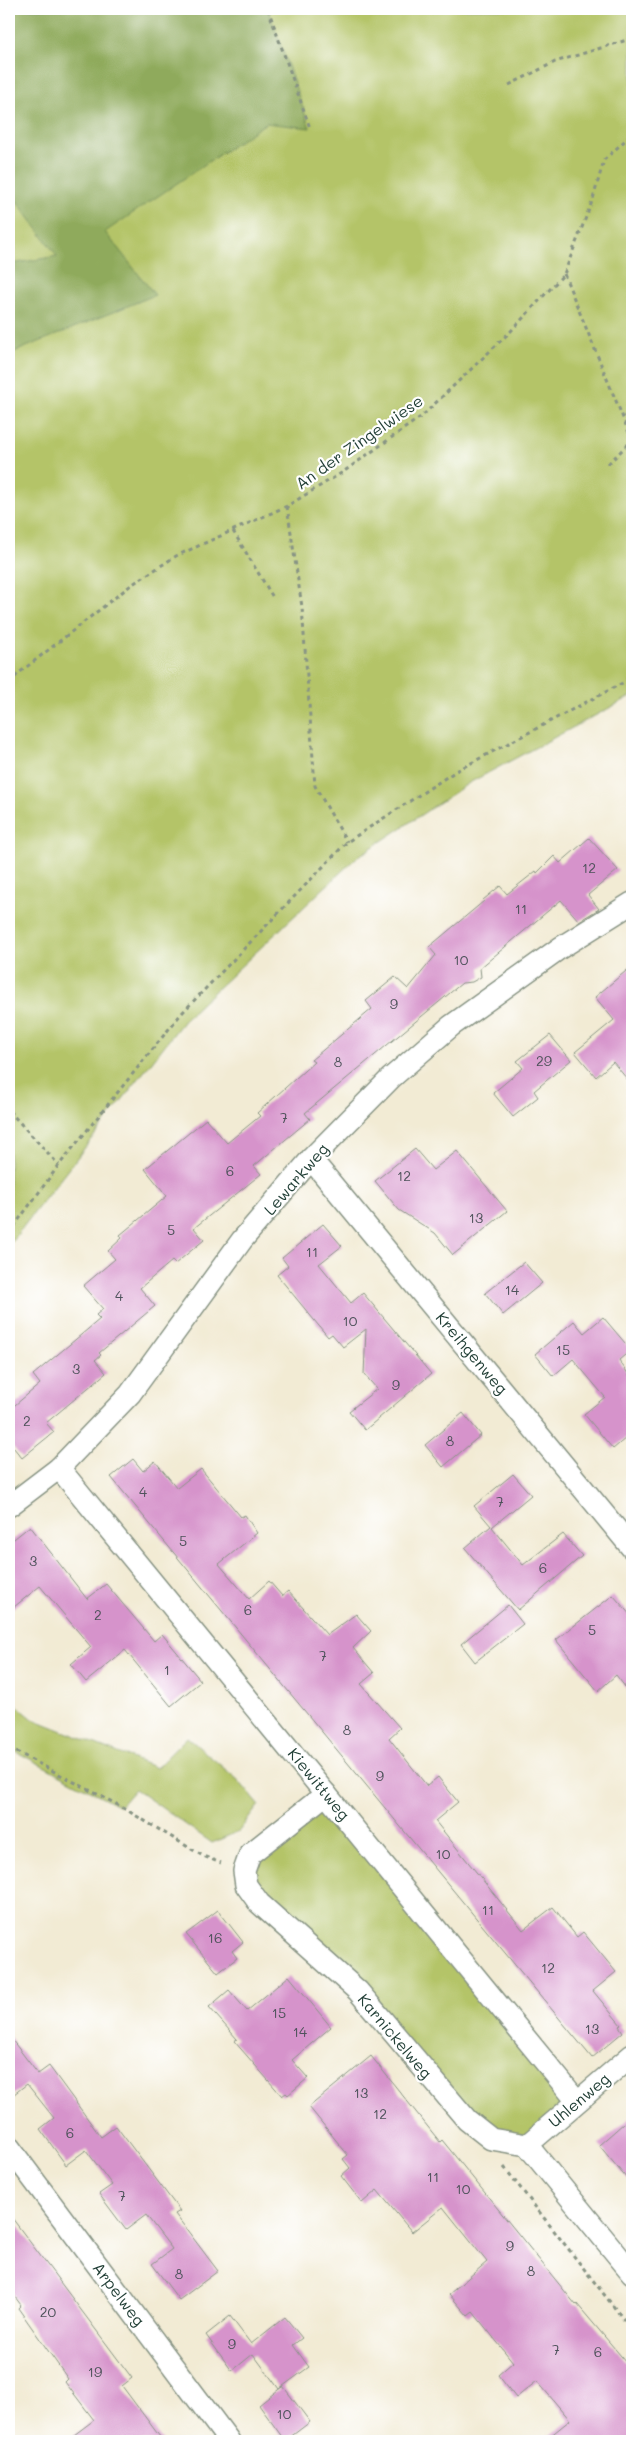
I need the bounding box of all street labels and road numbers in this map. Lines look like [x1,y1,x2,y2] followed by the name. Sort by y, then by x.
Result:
[291,390,427,493] street label: An der Zingelwiese
[259,1138,333,1219] street label: Lewarkweg
[432,1307,513,1398] street label: Kreihgenweg
[284,1743,355,1824] street label: Kiewittweg
[354,1989,437,2083] street label: Karnickelweg
[544,2068,614,2131] street label: Uhlenweg
[89,2258,150,2330] street label: Arpelweg

